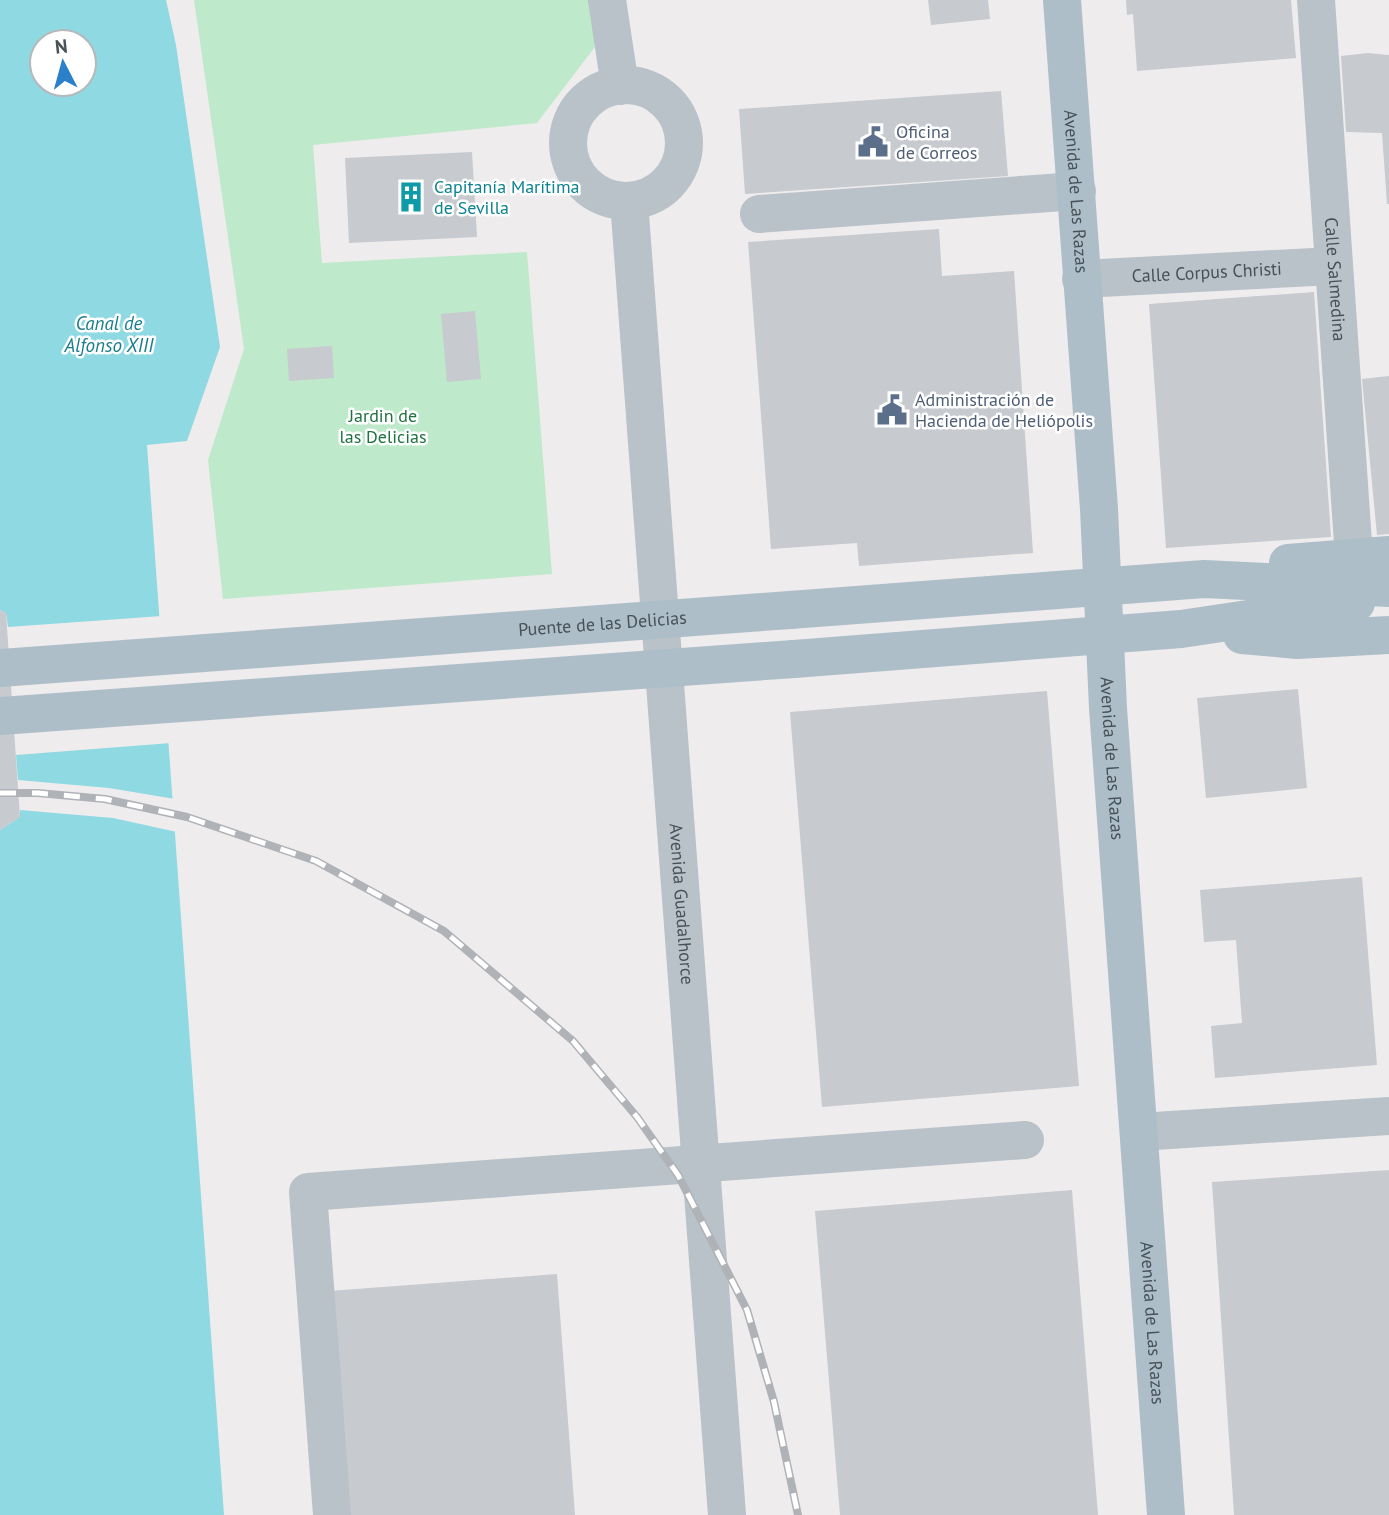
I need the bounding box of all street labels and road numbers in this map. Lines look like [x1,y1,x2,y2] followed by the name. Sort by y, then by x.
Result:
[1059,109,1094,274] street label: Avenida de Las Razas
[1320,217,1351,342] street label: Calle Salmedina
[1131,257,1282,287] street label: Calle Corpus Christi
[517,606,687,641] street label: Puente de las Delicias
[1096,676,1129,841] street label: Avenida de Las Razas
[664,823,699,986] street label: Avenida Guadalhorce
[1135,1240,1170,1405] street label: Avenida de Las Razas

